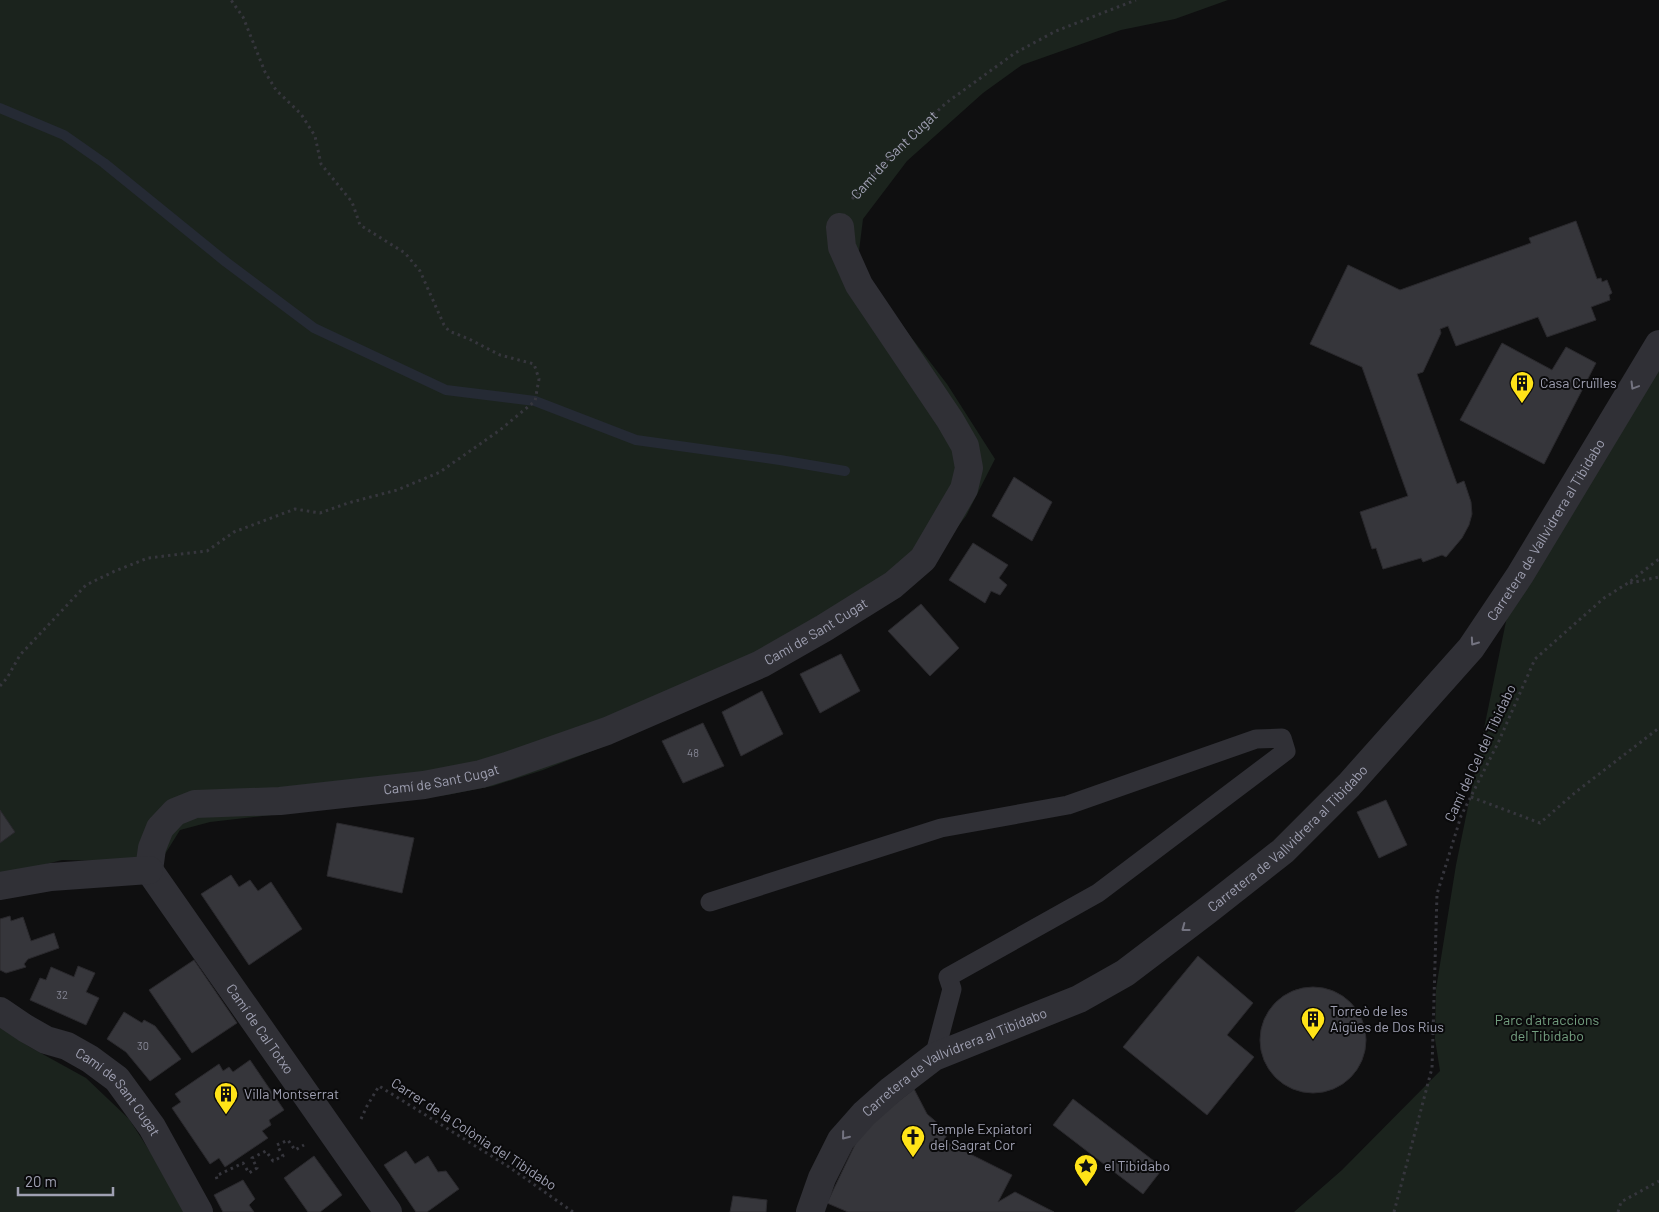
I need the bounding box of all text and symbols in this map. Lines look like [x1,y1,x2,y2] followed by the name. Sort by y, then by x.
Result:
[847,107,941,203] street label: Camí de Sant Cugat
[1509,370,1535,404] building icon: Casa Cruïlles
[1540,374,1617,391] place label: Casa Cruïlles
[1630,380,1640,389] one-way arrow
[1483,435,1608,624] street label: Carretera de Vallvidrera al Tibidabo
[761,594,871,668] street label: Camí de Sant Cugat
[1471,637,1480,646] one-way arrow
[1440,681,1519,824] street label: Camí del Cel del Tibidabo
[687,746,699,759] house number: 48
[382,760,501,797] street label: Camí de Sant Cugat
[1204,761,1371,915] street label: Carretera de Vallvidrera al Tibidabo
[1182,922,1191,930] one-way arrow
[223,980,298,1077] street label: Camí de Cal Totxo
[56,988,68,1001] house number: 32
[1330,1002,1444,1035] place label: Torreò de les Aigües de Dos Rius
[858,1004,1049,1120] street label: Carretera de Vallvidrera al Tibidabo
[1300,1006,1326,1040] building icon: Torreò de les Aigües de Dos Rius
[1495,1011,1599,1044] park label: Parc d'atraccions del Tibidabo
[137,1039,149,1052] house number: 30
[73,1044,164,1139] street label: Camí de Sant Cugat
[388,1074,560,1193] street label: Carrer de la Colònia del Tibidabo
[213,1081,239,1115] building icon: Villa Montserrat
[244,1085,339,1102] place label: Villa Montserrat
[930,1120,1032,1153] place label: Temple Expiatori del Sagrat Cor
[900,1124,926,1158] church icon: Temple Expiatori del Sagrat Cor
[843,1130,851,1139] one-way arrow
[1073,1153,1099,1187] place icon: el Tibidabo
[1104,1157,1170,1174] place label: el Tibidabo
[18,1164,112,1196] scale bar
[25,1172,57,1190] text: 20 m

